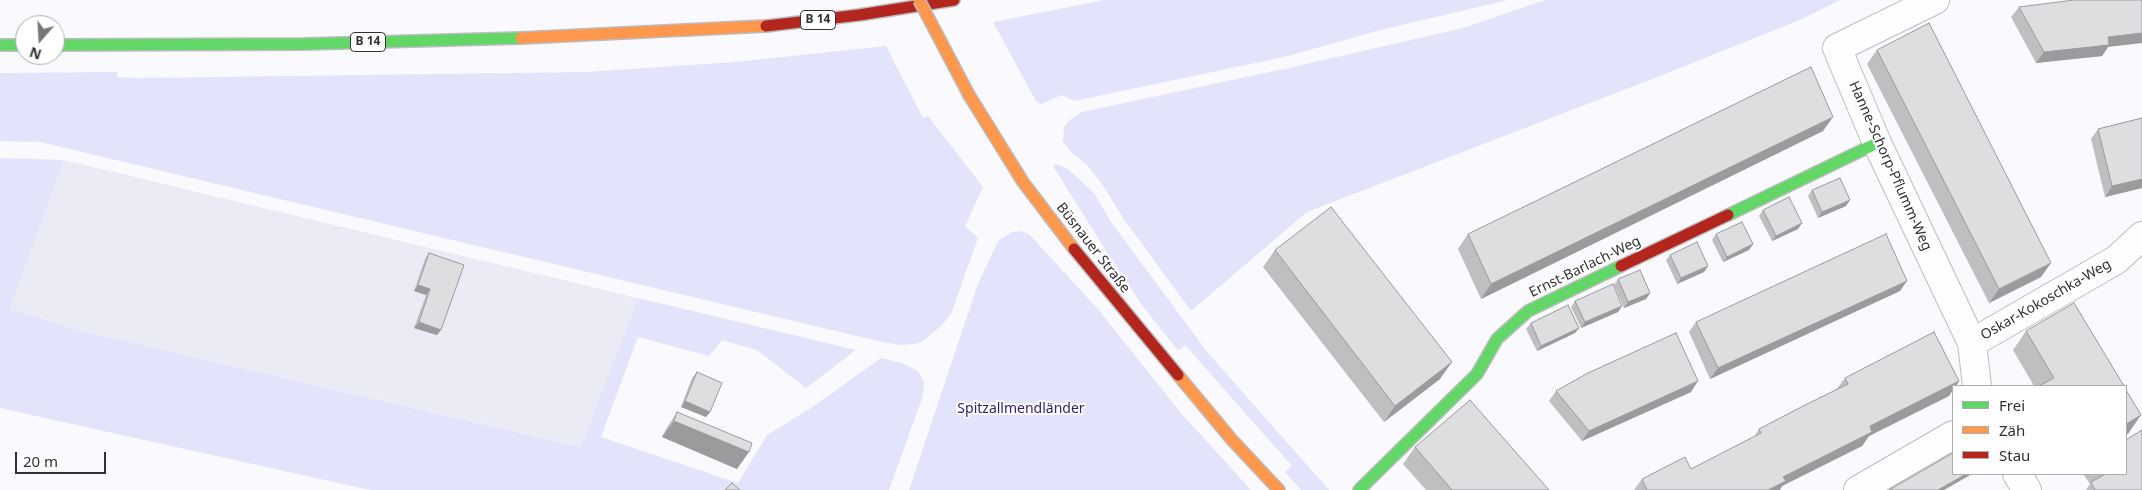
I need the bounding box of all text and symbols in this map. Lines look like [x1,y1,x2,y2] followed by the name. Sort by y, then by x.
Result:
[800,10,836,30] road number: B 14
[15,15,65,65] north arrow
[350,32,386,52] road number: B 14
[27,43,44,65] text: N
[1845,79,1935,253] street label: Hanne-Schorp-Pflumm-Weg
[1053,200,1133,296] street label: Büsnauer Straße
[1527,233,1643,301] street label: Ernst-Barlach-Weg
[1978,256,2114,344] street label: Oskar-Kokoschka-Weg
[1952,385,2127,475] legend
[1999,395,2025,415] text: Frei
[957,401,1085,417] park label: Spitzallmendländer
[1999,420,2025,440] text: Zäh
[18,442,109,474] scale bar
[1999,445,2030,465] text: Stau
[23,451,58,471] text: 20 m

